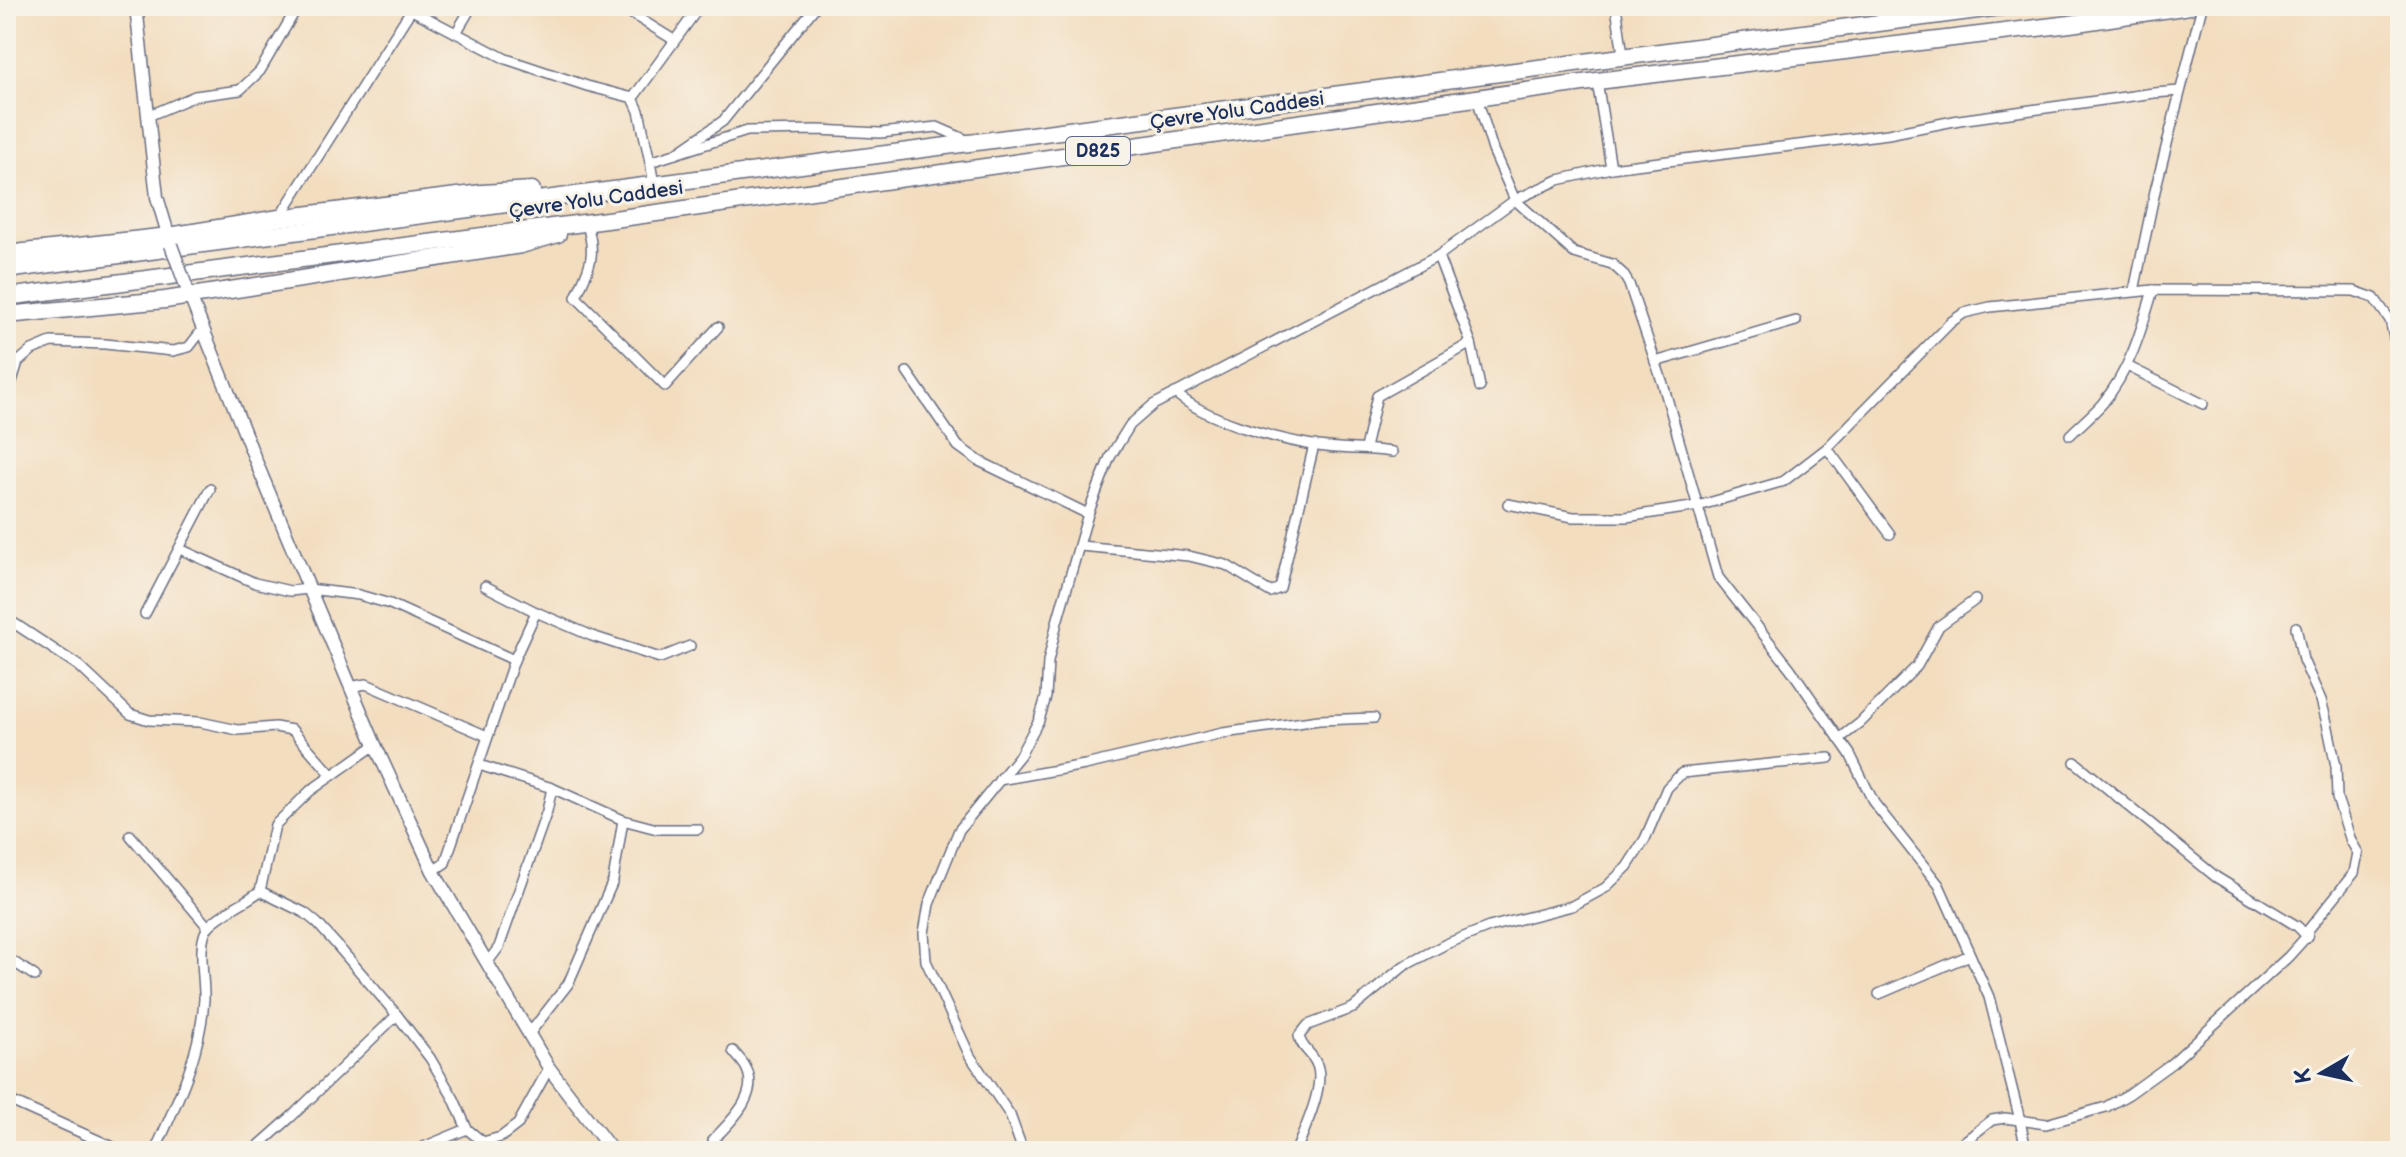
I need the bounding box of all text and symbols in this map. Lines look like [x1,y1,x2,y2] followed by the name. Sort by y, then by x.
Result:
[1148,87,1326,135] street label: Çevre Yolu Caddesi
[1066,137,1130,165] road number: D825
[507,176,685,224] street label: Çevre Yolu Caddesi
[2282,1033,2362,1113] north arrow
[2289,1066,2318,1085] text: K

